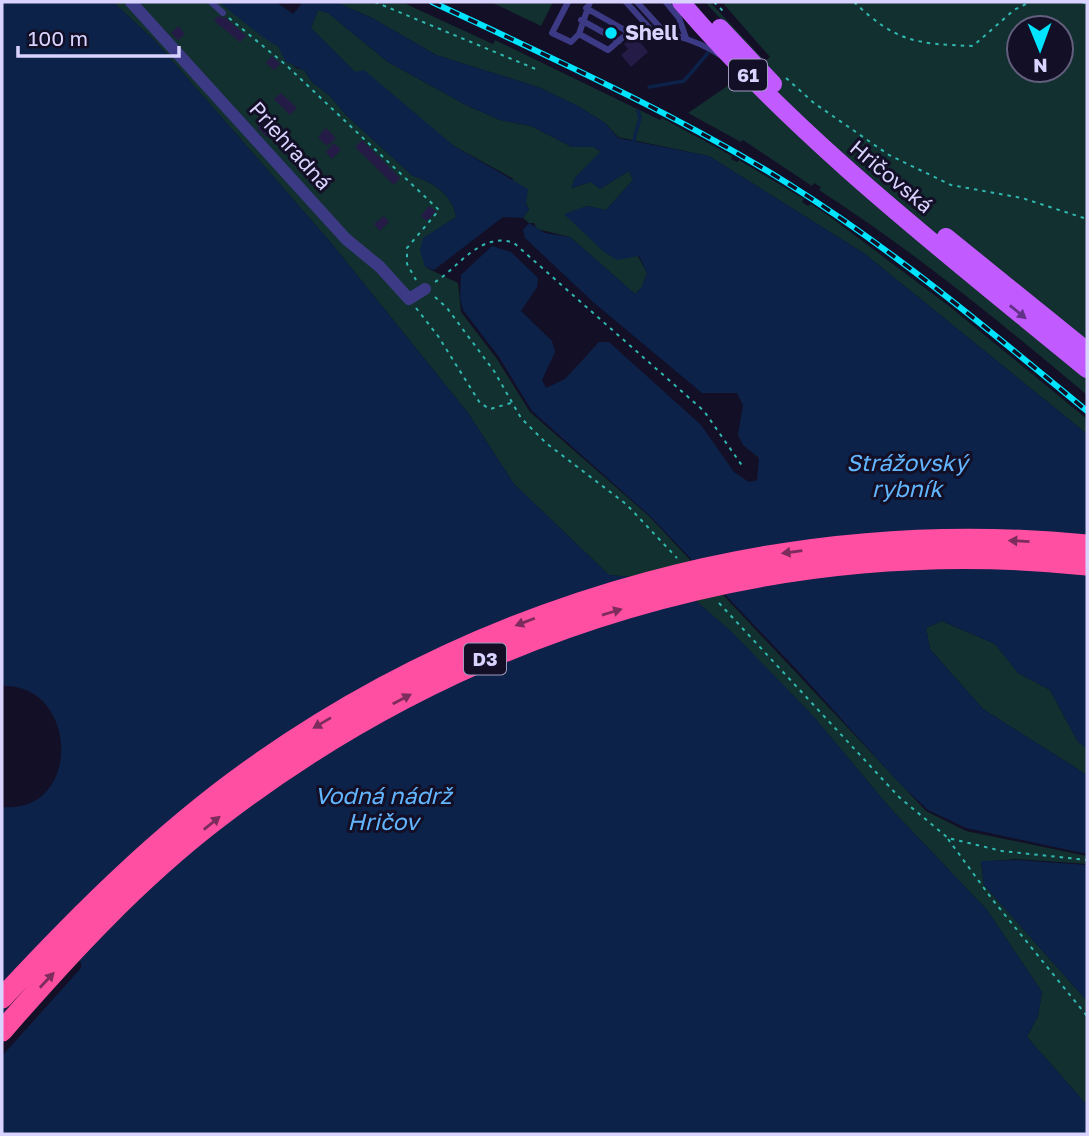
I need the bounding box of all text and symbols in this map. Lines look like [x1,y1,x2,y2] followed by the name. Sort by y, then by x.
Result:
[18,14,178,58] scale bar
[1005,14,1075,84] north arrow
[625,19,678,45] place label: Shell
[28,25,88,51] text: 100 m
[603,25,619,41] marker: Shell
[1033,55,1048,78] text: N
[729,60,767,90] road number: 61
[244,96,337,195] street label: Priehradná
[845,134,938,218] street label: Hričovská
[1009,305,1027,320] one-way arrow
[846,448,971,502] water label: Strážovský rybník
[1008,535,1030,546] one-way arrow
[781,547,803,558] one-way arrow
[601,606,622,617] one-way arrow
[515,617,536,628] one-way arrow
[464,644,506,674] road number: D3
[392,693,411,705] one-way arrow
[312,717,331,729] one-way arrow
[314,781,454,835] water label: Vodná nádrž Hričov
[202,816,220,831] one-way arrow
[39,971,55,989] one-way arrow

